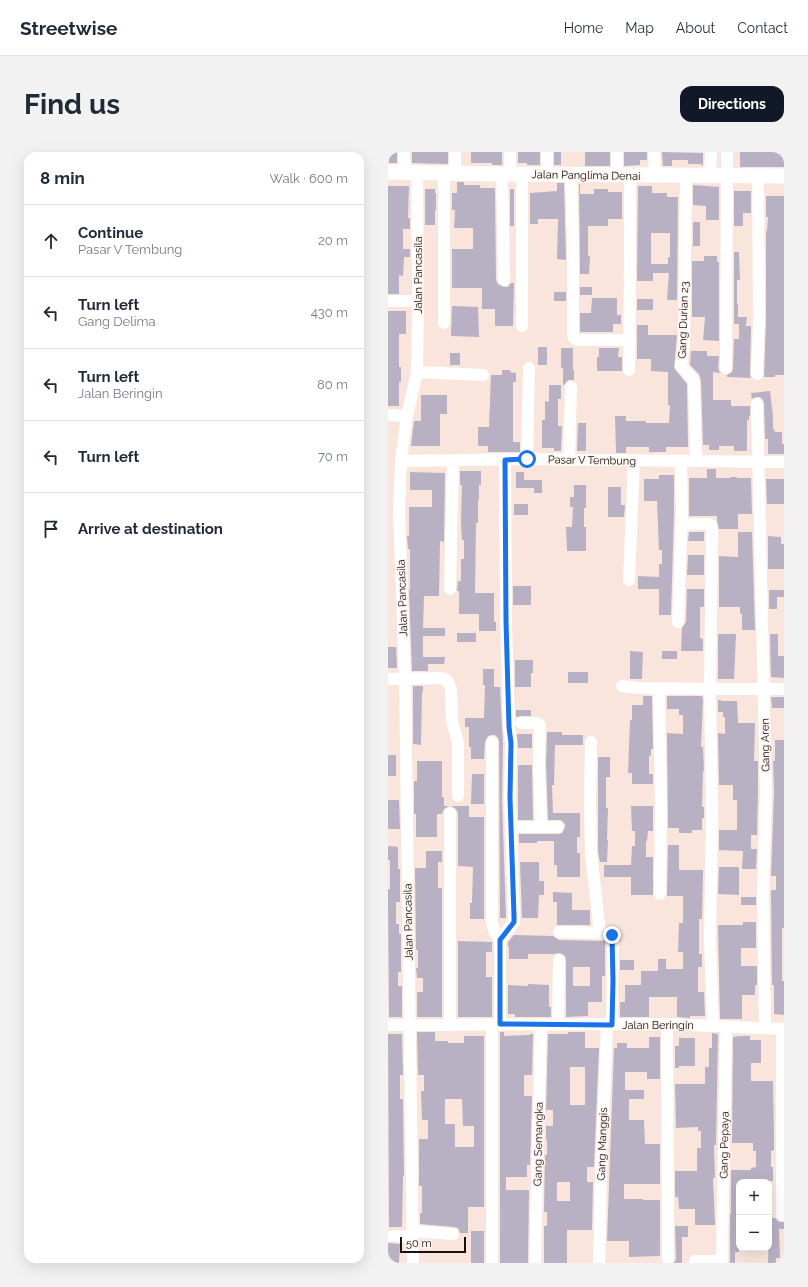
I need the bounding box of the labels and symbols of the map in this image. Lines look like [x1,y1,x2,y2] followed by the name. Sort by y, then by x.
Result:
[531,168,641,183] street label: Jalan Panglima Denai
[412,236,425,314] street label: Jalan Pancasila
[676,281,691,359] street label: Gang Durian 23
[518,450,536,468] route start
[548,453,636,468] street label: Pasar V Tembung
[395,559,410,637] street label: Jalan Pancasila
[759,718,772,772] street label: Gang Aren
[401,883,416,961] street label: Jalan Pancasila
[603,926,621,944] route end
[622,1019,694,1032] street label: Jalan Beringin
[531,1102,546,1186] street label: Gang Semangka
[595,1107,610,1181] street label: Gang Manggis
[717,1111,732,1179] street label: Gang Pepaya
[400,1235,466,1254] scale bar

